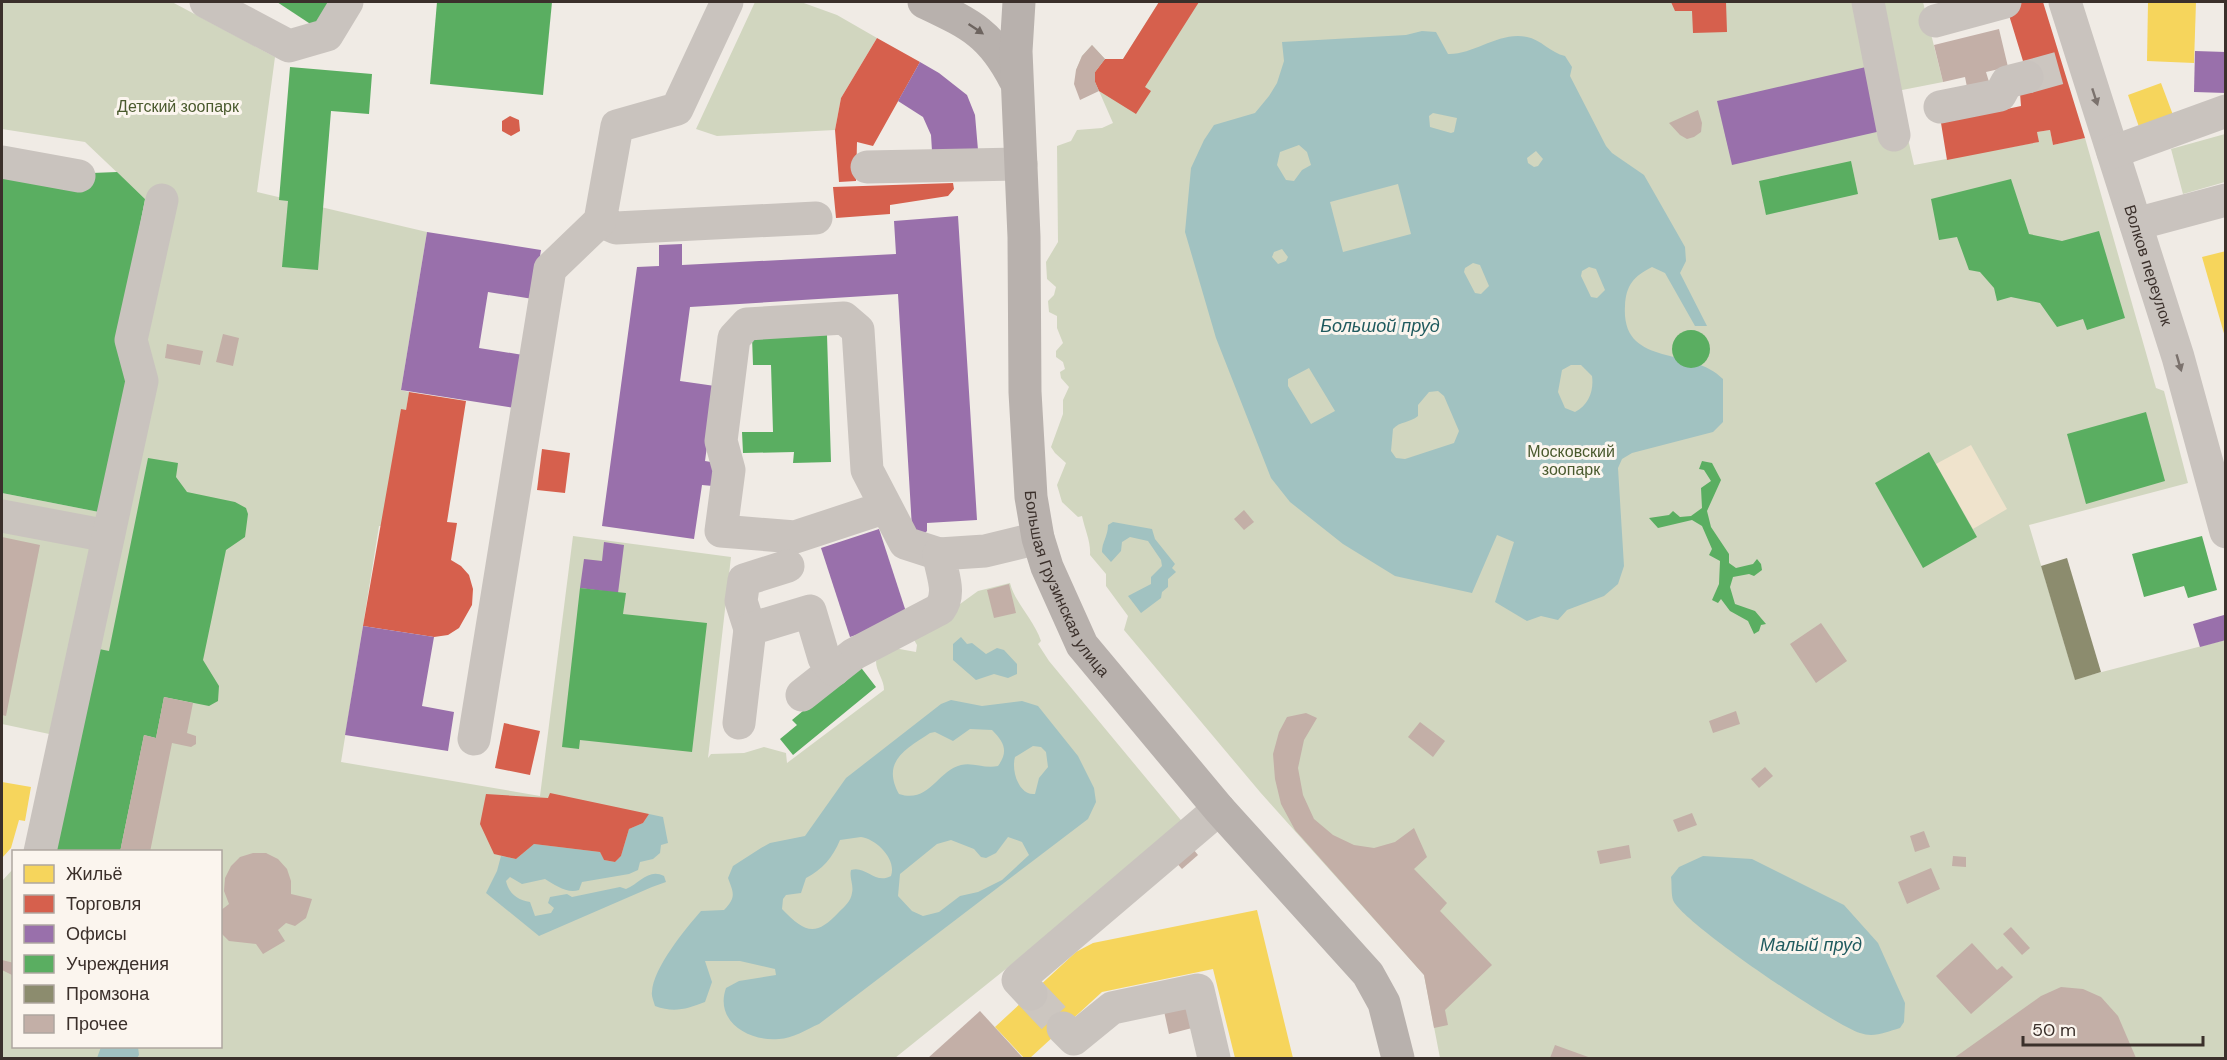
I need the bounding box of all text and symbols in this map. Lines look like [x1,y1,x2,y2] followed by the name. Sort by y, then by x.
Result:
[967,23,983,35] one-way arrow
[2091,88,2101,106] one-way arrow
[117,96,240,117] park label: Детский зоопарк
[2119,202,2178,329] street label: Волков переулок
[1320,314,1440,338] water label: Большой пруд
[2175,354,2184,372] one-way arrow
[1527,441,1615,480] park label: Московский зоопарк
[1020,490,1114,681] street label: Большая Грузинская улица
[12,850,222,1048] legend
[66,862,123,886] text: Жильё
[66,892,141,916] text: Торговля
[66,922,127,946] text: Офисы
[1760,933,1862,957] water label: Малый пруд
[66,952,169,976] text: Учреждения
[66,982,150,1006] text: Промзона
[2023,1009,2203,1047] scale bar
[66,1012,128,1036] text: Прочее
[2032,1018,2076,1042] text: 50 m

